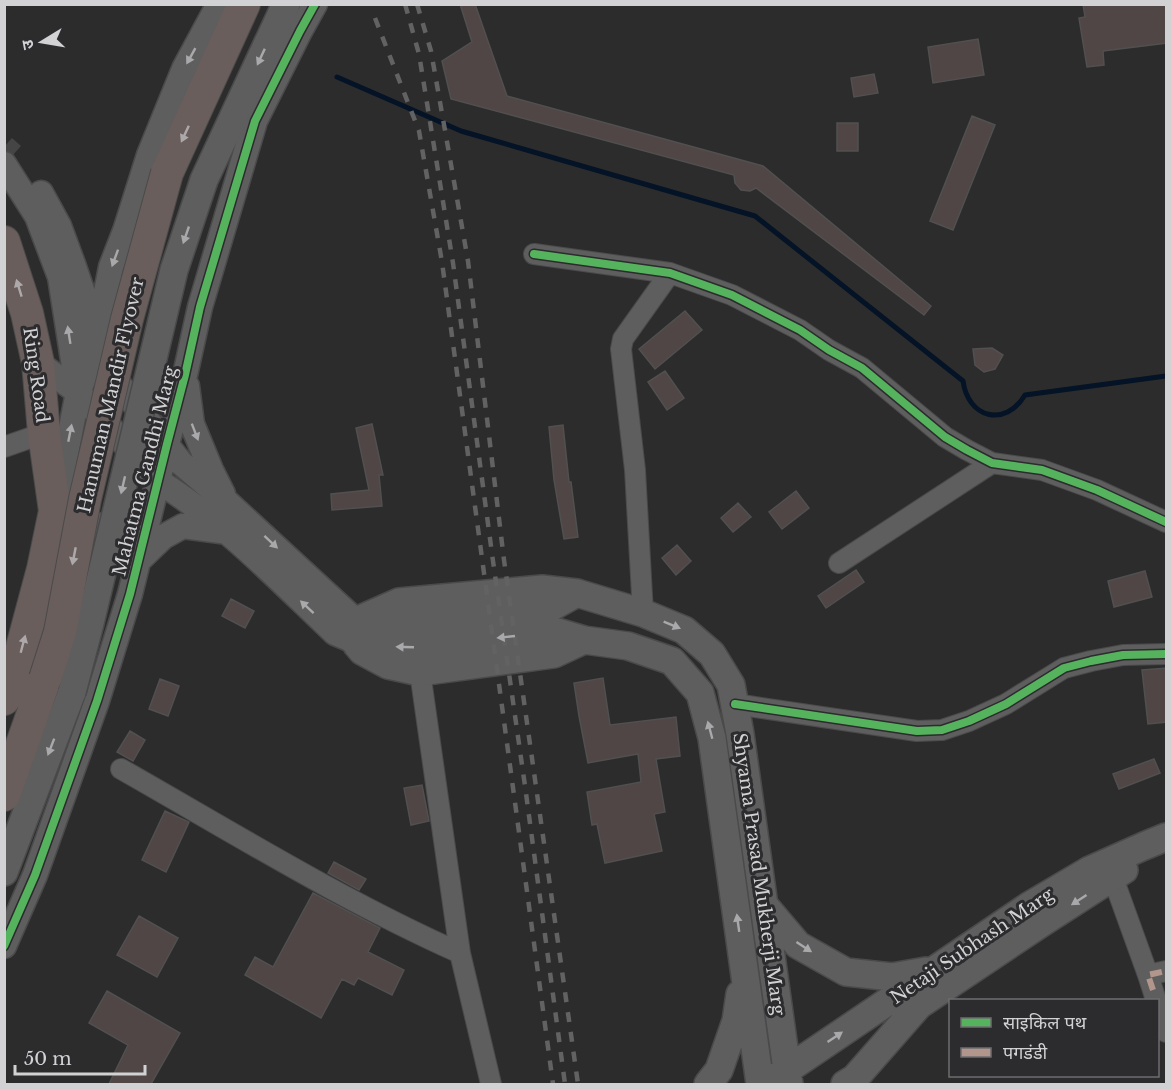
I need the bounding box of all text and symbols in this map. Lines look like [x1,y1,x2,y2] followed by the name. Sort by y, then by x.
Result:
[12,12,72,72] north arrow
[16,38,38,51] text: उ
[186,48,196,65] one-way arrow
[256,49,265,66] one-way arrow
[179,125,189,143] one-way arrow
[180,226,190,244] one-way arrow
[110,249,120,267] one-way arrow
[73,275,149,515] street label: Hanuman Mandir Flyover
[14,279,23,297] one-way arrow
[64,325,73,344] one-way arrow
[18,326,54,424] street label: Ring Road
[108,363,182,578] street label: Mahatma Gandhi Marg
[66,423,75,442] one-way arrow
[191,423,201,441] one-way arrow
[117,476,127,495] one-way arrow
[263,535,278,549] one-way arrow
[69,547,78,566] one-way arrow
[300,600,315,614] one-way arrow
[663,620,681,630] one-way arrow
[497,632,516,642] one-way arrow
[18,635,28,653] one-way arrow
[395,642,414,652] one-way arrow
[705,721,714,739] one-way arrow
[728,731,790,1017] street label: Shyama Prasad Mukherji Marg
[46,738,56,756] one-way arrow
[886,883,1058,1009] street label: Netaji Subhash Marg
[1070,894,1087,905] one-way arrow
[733,913,743,932] one-way arrow
[796,942,813,953] one-way arrow
[949,999,1159,1077] legend
[1003,1012,1087,1034] text: साइकिल पथ
[827,1031,843,1043] one-way arrow
[15,1038,146,1076] scale bar
[1003,1042,1048,1064] text: पगडंडी
[24,1048,72,1070] text: 50 m

